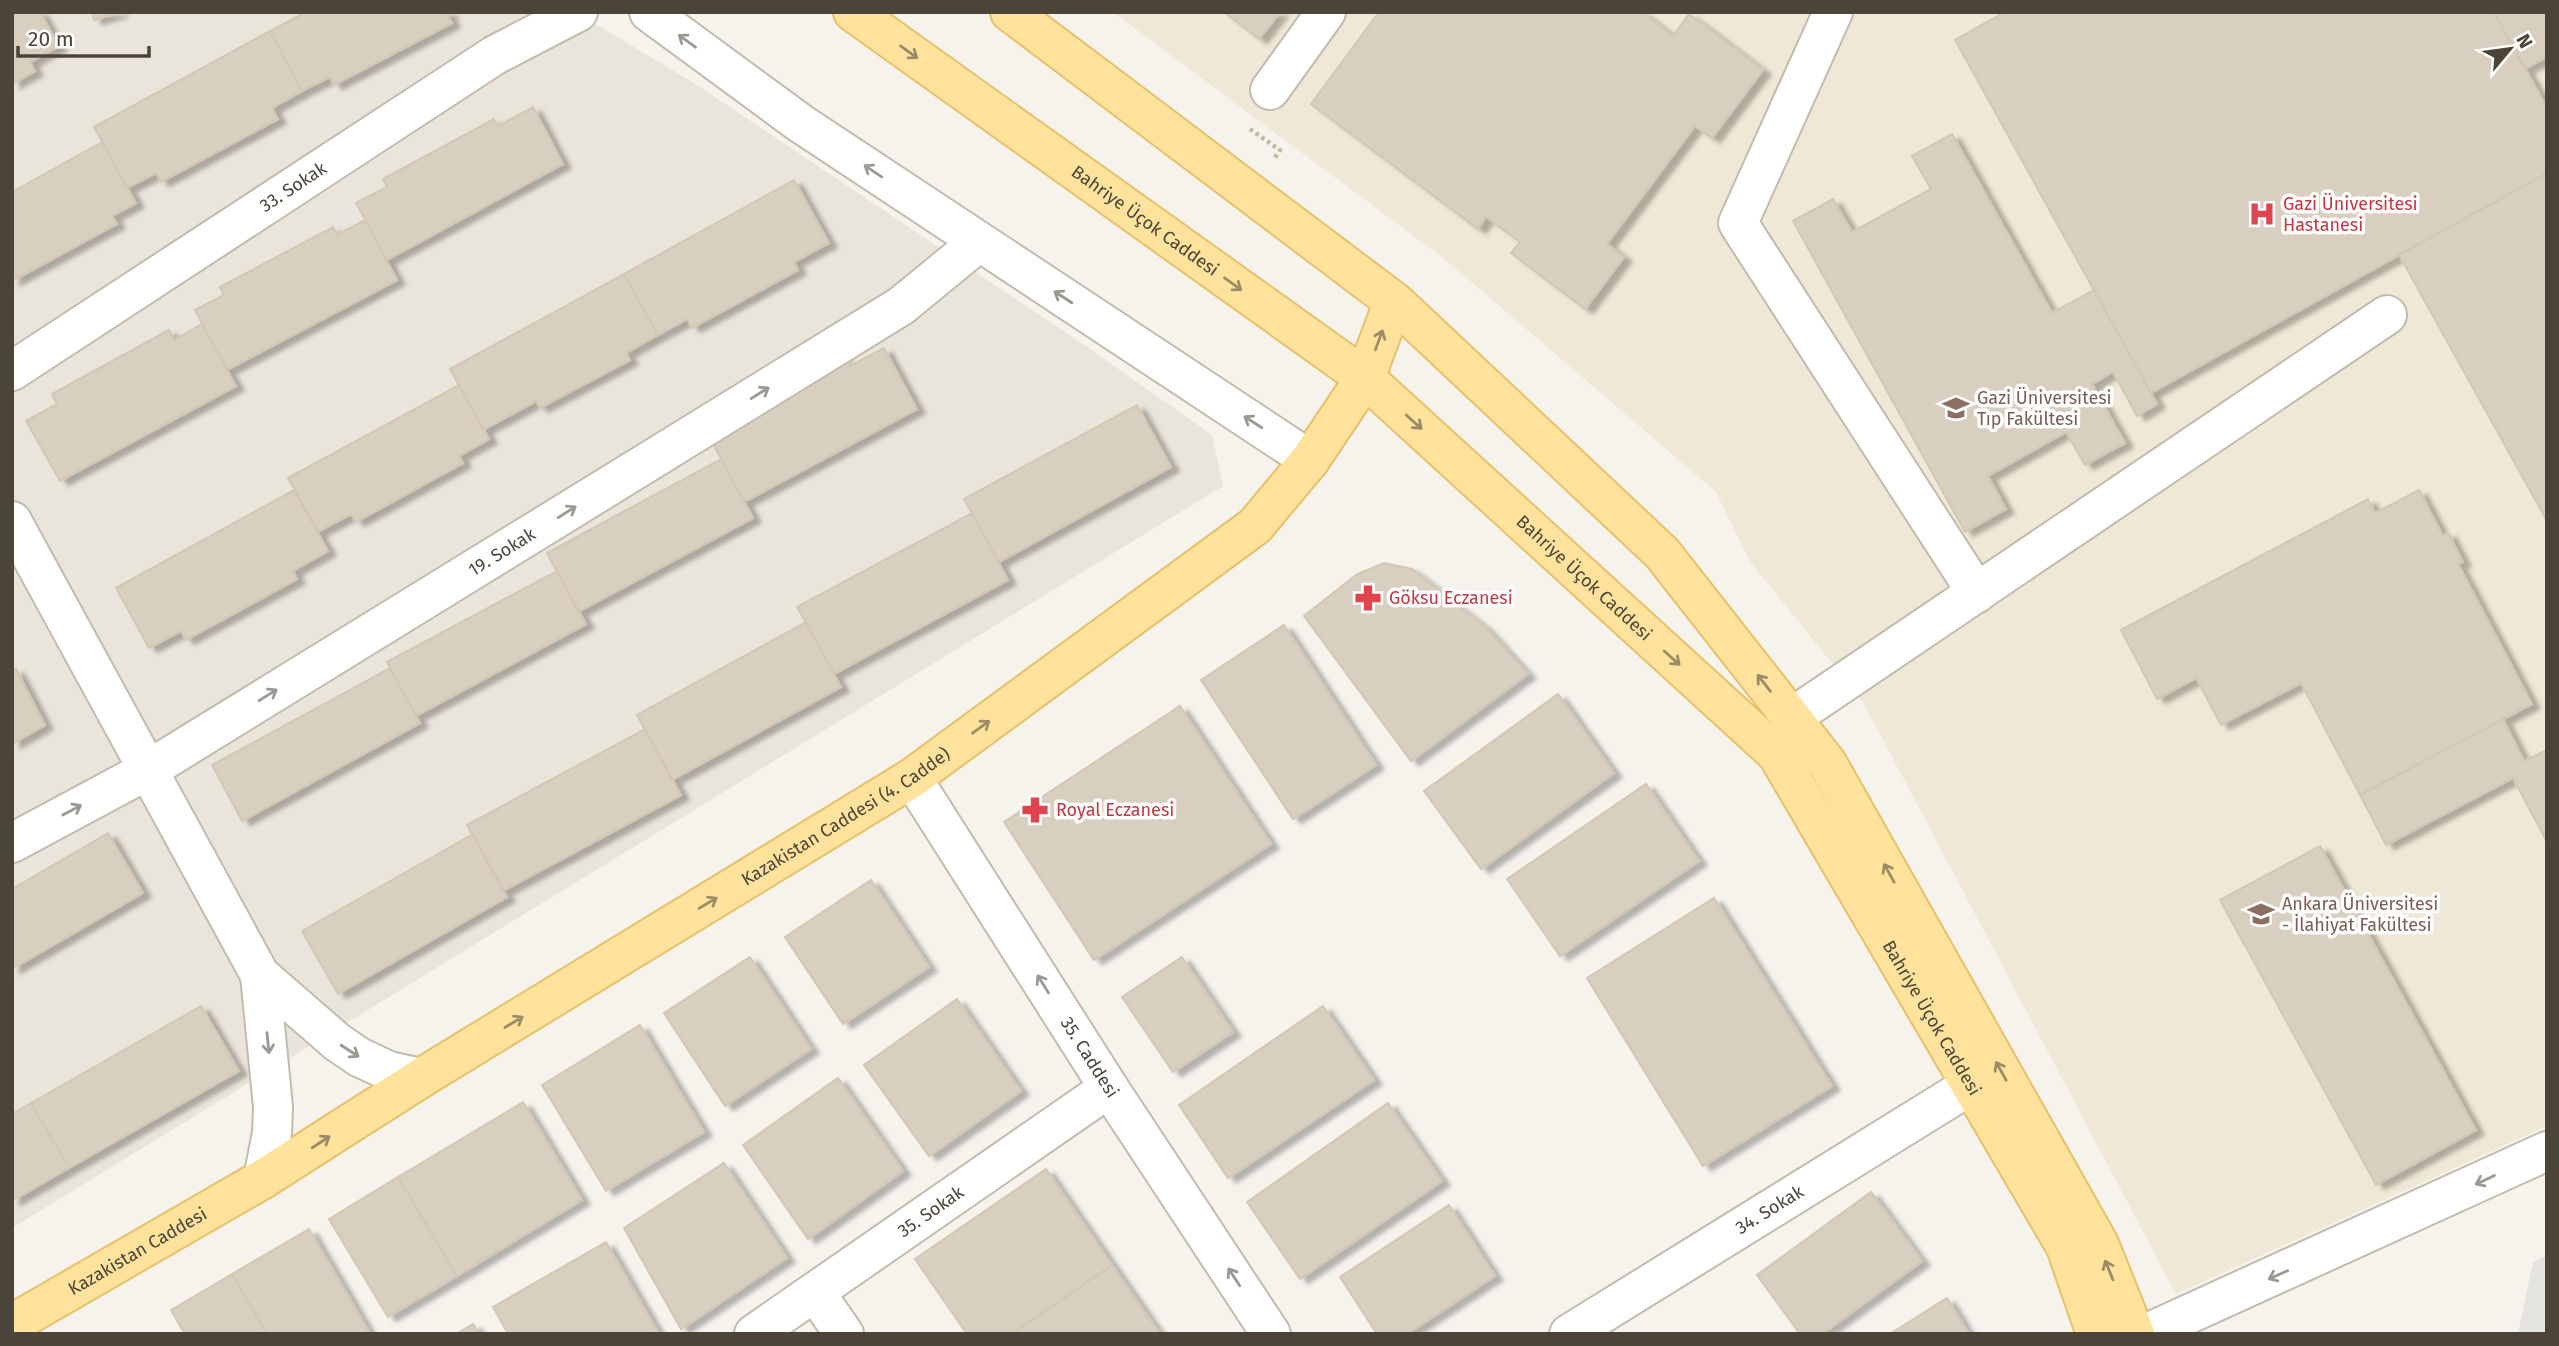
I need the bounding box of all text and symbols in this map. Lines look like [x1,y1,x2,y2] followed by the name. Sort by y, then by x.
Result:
[18,14,149,58] scale bar
[2475,14,2545,84] north arrow
[28,26,74,52] text: 20 m
[2511,30,2538,52] text: N
[678,33,697,48] one-way arrow
[899,45,918,59] one-way arrow
[256,157,331,217] street label: 33. Sokak
[1067,161,1223,281] street label: Bahriye Üçok Caddesi
[864,164,884,178] one-way arrow
[2283,193,2418,236] place label: Gazi Üniversitesi Hastanesi
[2247,199,2277,229] hospital icon: Gazi Üniversitesi Hastanesi
[1224,276,1243,291] one-way arrow
[1054,290,1073,304] one-way arrow
[1374,330,1386,352] one-way arrow
[750,386,770,400] one-way arrow
[1977,387,2112,430] place label: Gazi Üniversitesi Tıp Fakültesi
[1941,393,1971,423] school or university icon: Gazi Üniversitesi Tıp Fakültesi
[1405,414,1423,430] one-way arrow
[1244,415,1263,429] one-way arrow
[556,505,576,519] one-way arrow
[1512,511,1657,645] street label: Bahriye Üçok Caddesi
[464,523,540,581] street label: 19. Sokak
[1353,583,1383,613] pharmacy icon: Göksu Eczanesi
[1389,587,1513,609] place label: Göksu Eczanesi
[1663,650,1680,667] one-way arrow
[1757,675,1772,693] one-way arrow
[258,688,278,702] one-way arrow
[972,720,991,735] one-way arrow
[737,743,954,891] street label: Kazakistan Caddesi (4. Cadde)
[1020,795,1050,825] pharmacy icon: Royal Eczanesi
[1056,799,1174,821] place label: Royal Eczanesi
[61,803,82,817] one-way arrow
[1882,863,1896,883] one-way arrow
[2282,893,2438,936] place label: Ankara Üniversitesi - İlahiyat Fakültesi
[697,896,717,910] one-way arrow
[2246,899,2276,929] school or university icon: Ankara Üniversitesi - İlahiyat Fakültesi
[1878,936,1986,1099] street label: Bahriye Üçok Caddesi
[1035,974,1049,994] one-way arrow
[1056,1013,1123,1102] street label: 35. Caddesi
[503,1014,523,1028] one-way arrow
[261,1031,274,1054] one-way arrow
[339,1044,359,1058] one-way arrow
[1994,1061,2008,1081] one-way arrow
[311,1135,330,1150] one-way arrow
[2475,1174,2496,1187] one-way arrow
[1732,1180,1808,1239] street label: 34. Sokak
[893,1181,969,1242] street label: 35. Sokak
[64,1203,211,1300] street label: Kazakistan Caddesi
[2102,1260,2115,1282] one-way arrow
[1226,1268,1241,1287] one-way arrow
[2268,1269,2289,1282] one-way arrow

